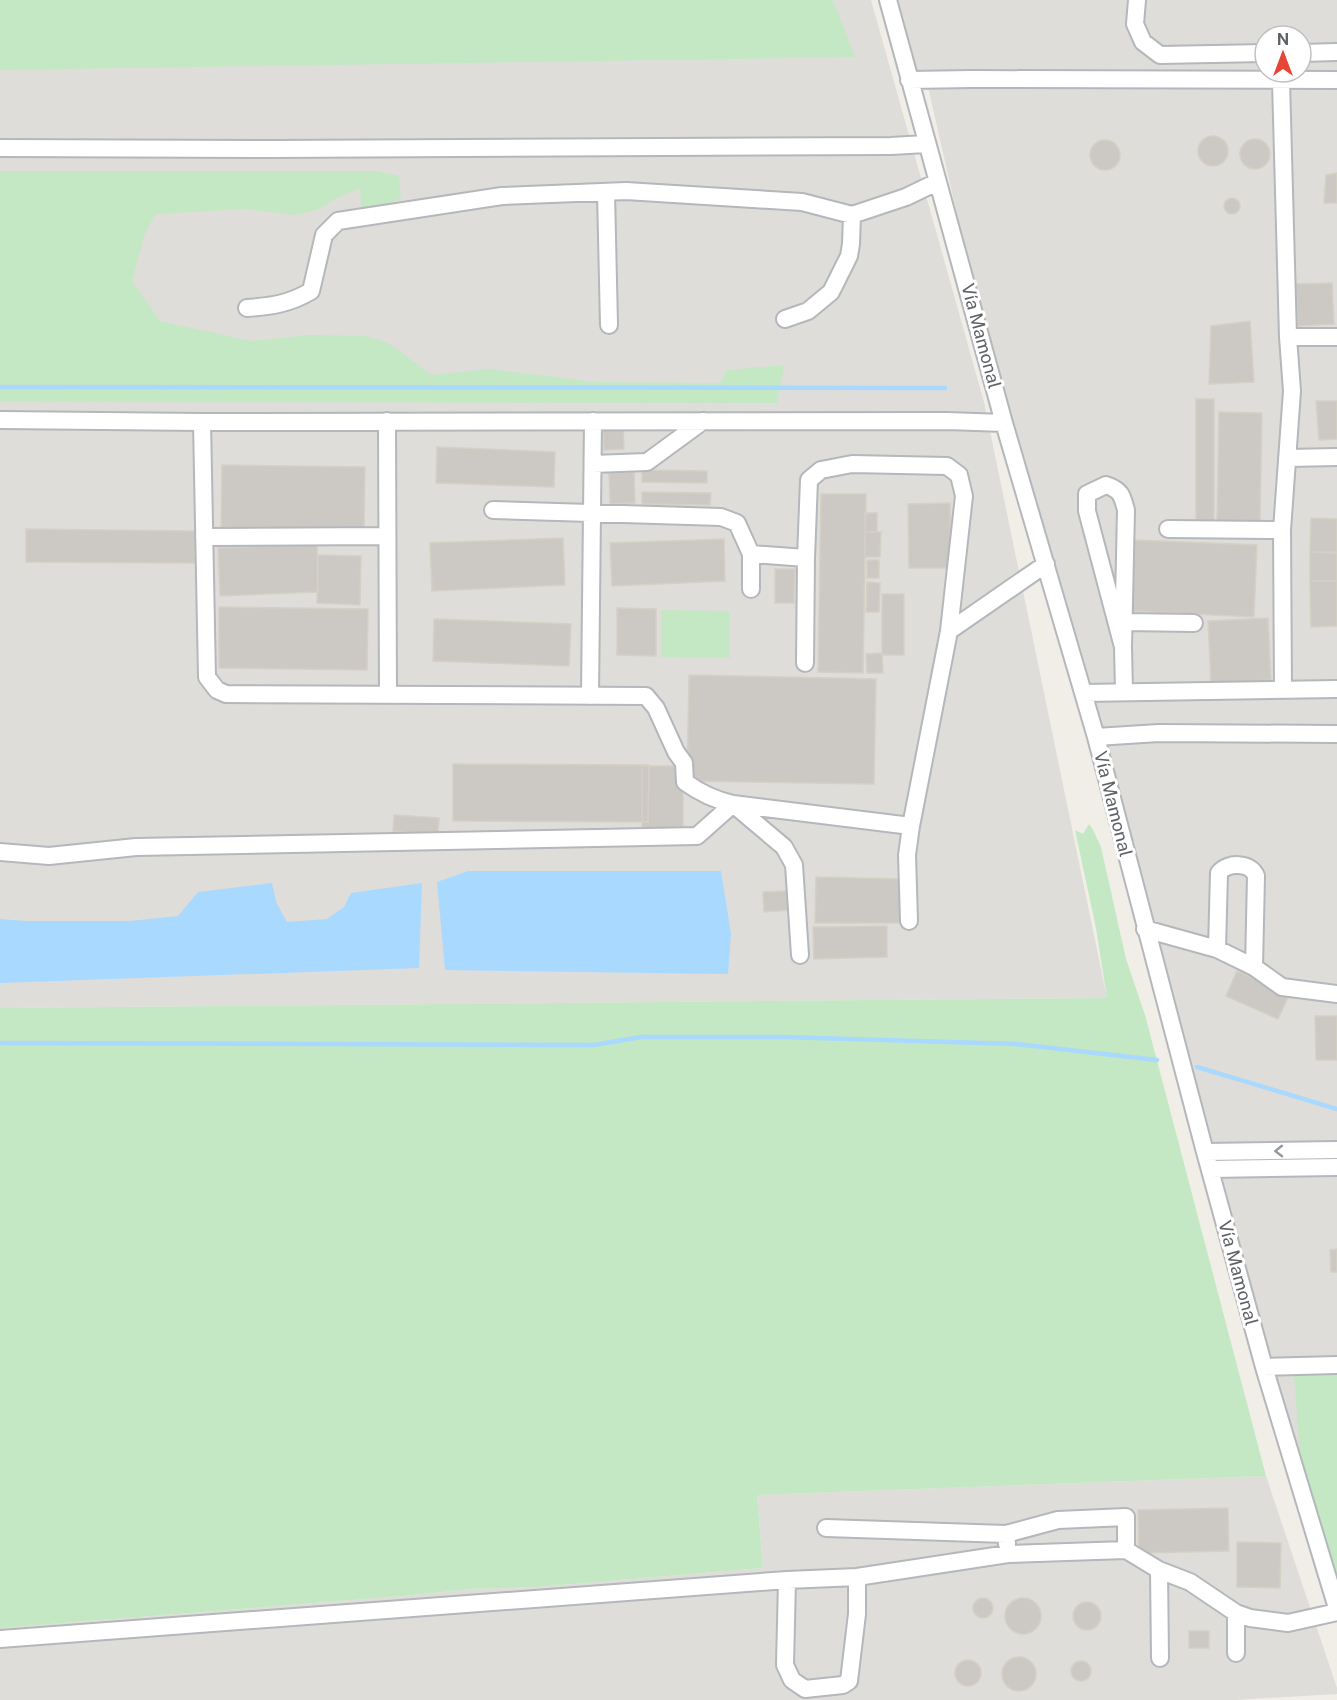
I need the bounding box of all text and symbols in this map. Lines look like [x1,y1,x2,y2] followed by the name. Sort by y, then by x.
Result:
[1253,24,1313,84] north arrow
[1277,30,1289,49] text: N
[957,281,1006,391] street label: Vía Mamonal
[1090,749,1137,859] street label: Vía Mamonal
[1274,1145,1283,1157] one-way arrow
[1214,1218,1263,1328] street label: Vía Mamonal

